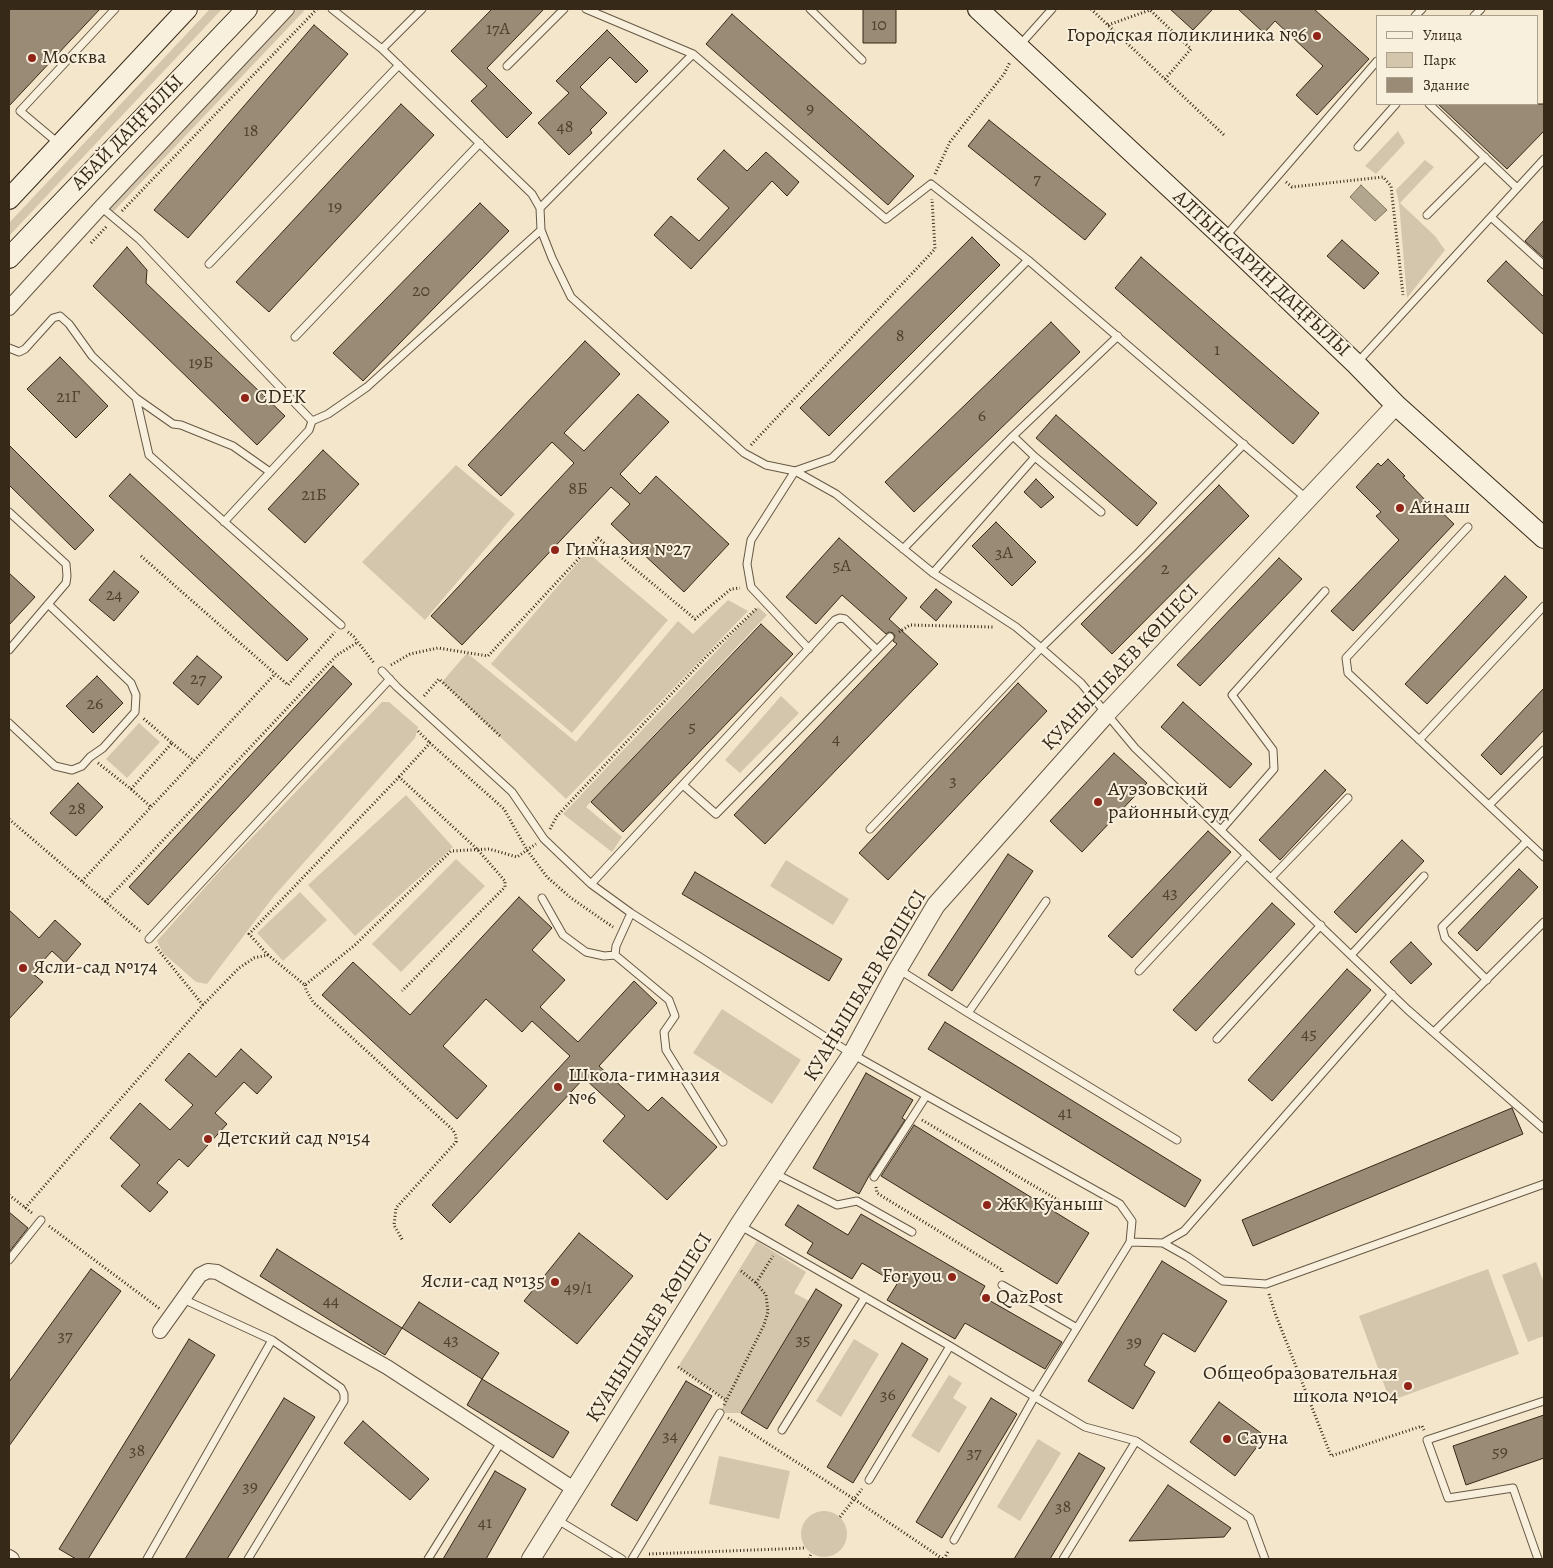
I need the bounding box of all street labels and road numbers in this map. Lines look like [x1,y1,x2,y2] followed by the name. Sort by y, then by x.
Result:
[67,70,189,196] street label: АБАЙ ДАҢҒЫЛЫ
[1167,186,1355,362] street label: АЛТЫНСАРИН ДАҢҒЫЛЫ
[1038,580,1204,756] street label: ҚУАНЫШБАЕВ КӨШЕСІ
[799,886,933,1086] street label: ҚУАНЫШБАЕВ КӨШЕСІ
[582,1229,718,1427] street label: ҚУАНЫШБАЕВ КӨШЕСІ

